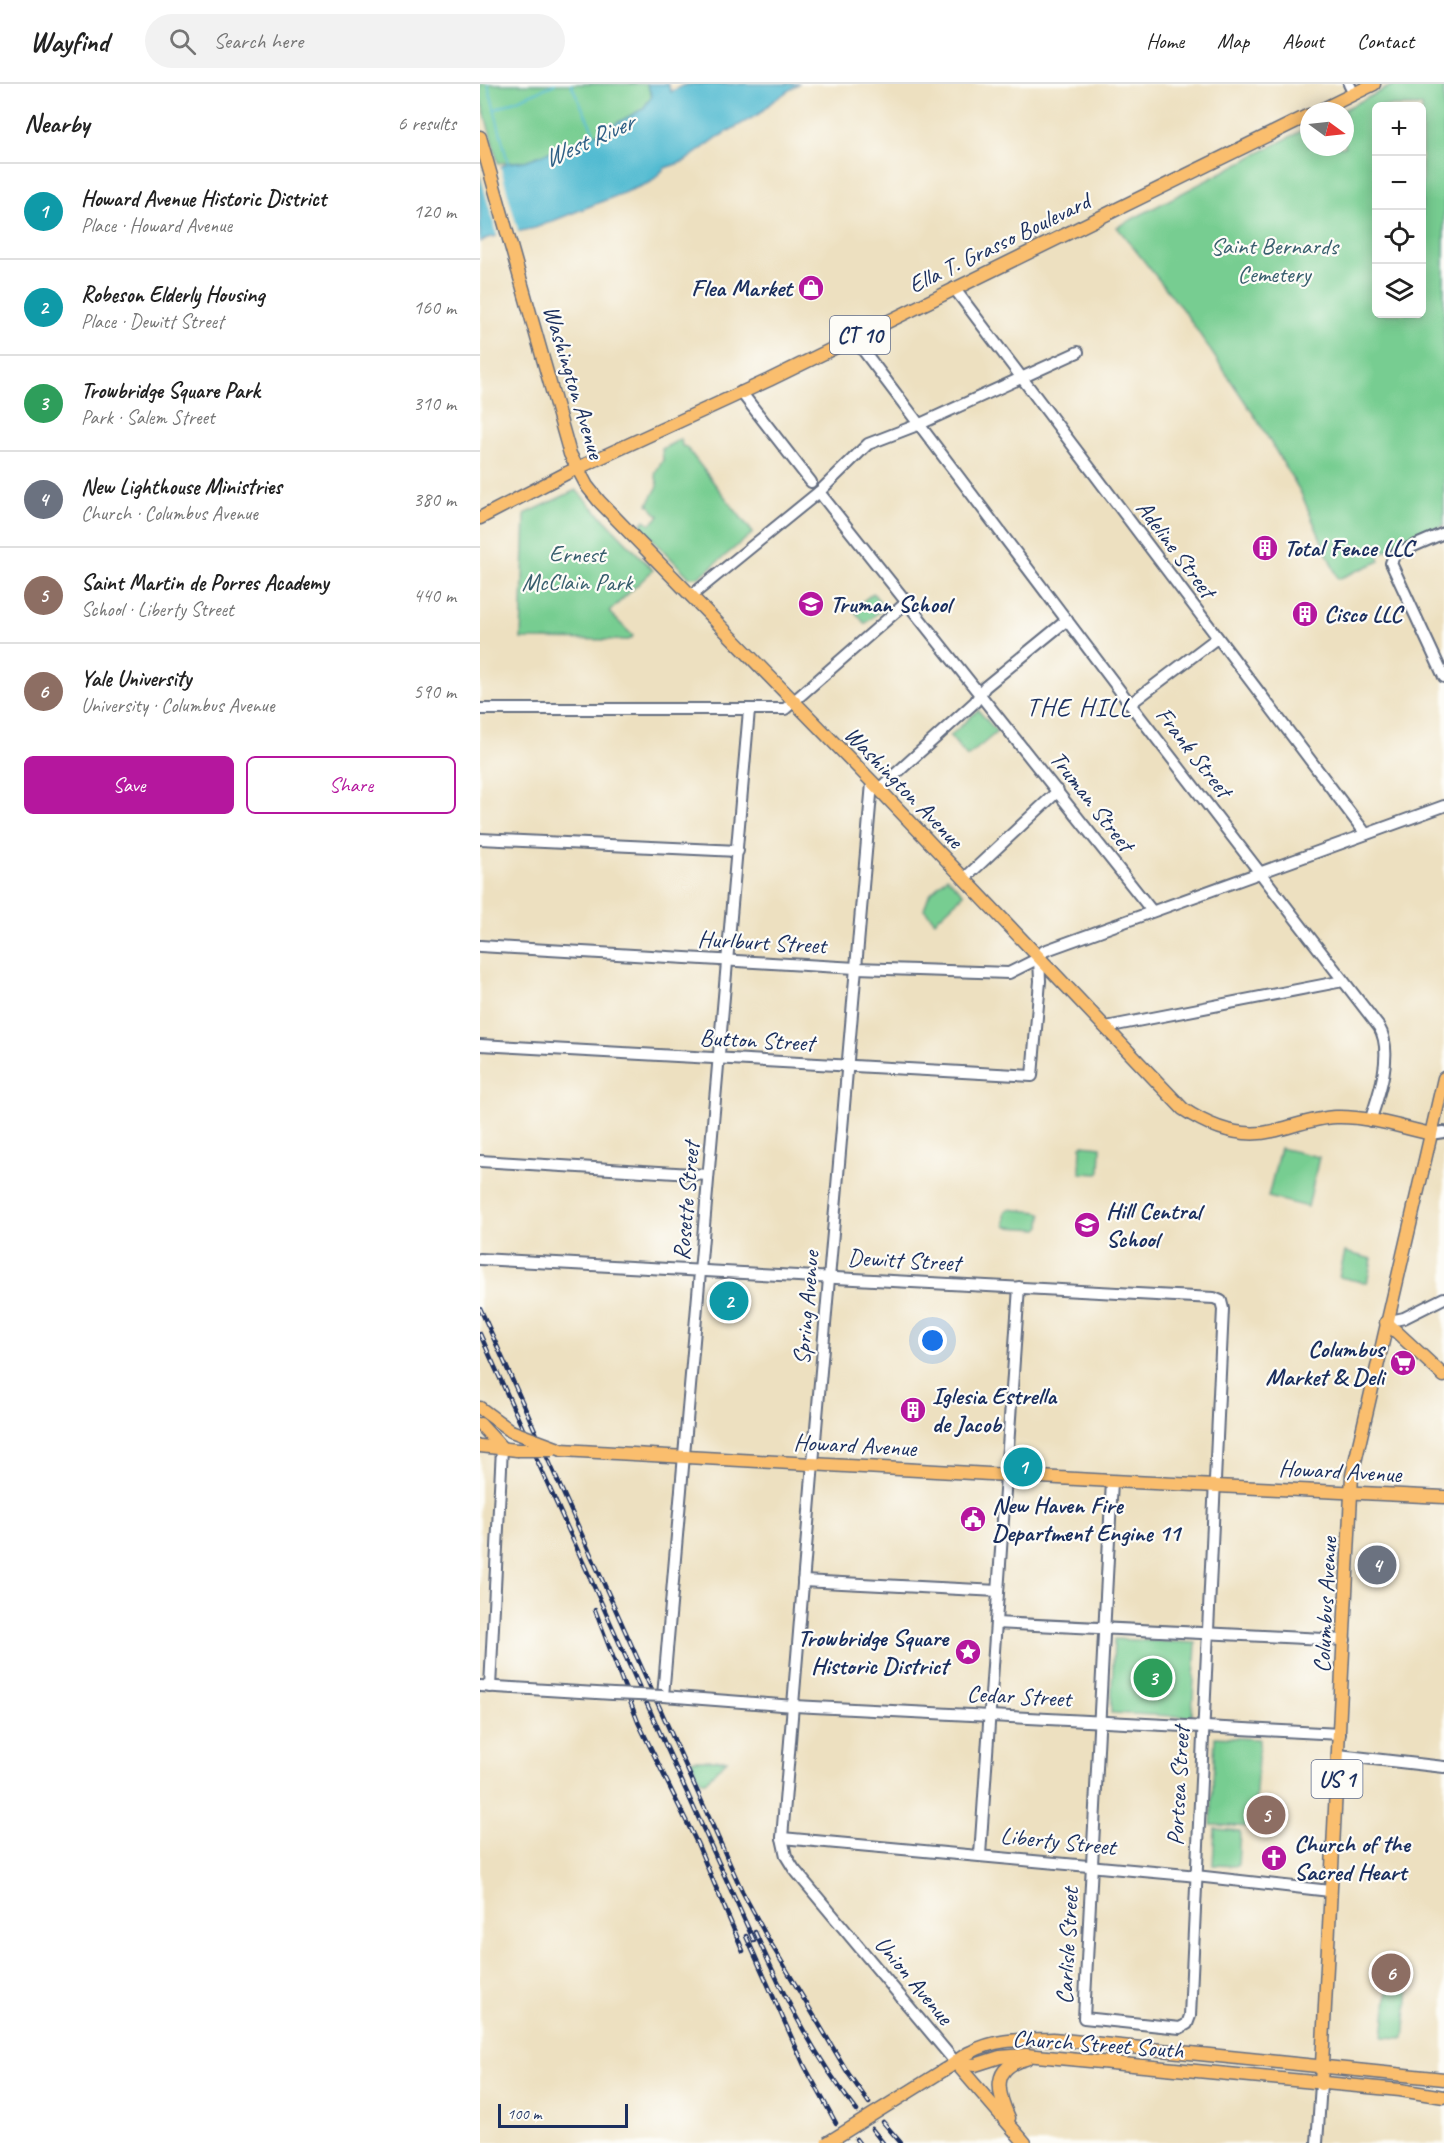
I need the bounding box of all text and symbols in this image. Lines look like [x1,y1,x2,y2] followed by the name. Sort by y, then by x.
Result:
[145,14,565,68] search box
[30,24,109,59] text: Wayfind
[166,25,199,58] icon: search
[214,27,303,55] text: Search here
[1146,28,1184,54] text: Home
[1217,28,1249,54] text: Map
[1282,28,1324,54] text: About
[1357,28,1414,54] text: Contact
[1300,102,1354,156] north arrow
[1372,102,1426,318] map controls
[1372,102,1426,156] button: +
[538,104,643,175] water label: West River
[24,107,89,140] text: Nearby
[397,111,456,136] text: 6 results
[1372,156,1426,210] button: −
[81,185,326,213] text: Howard Avenue Historic District
[904,185,1098,300] street label: Ella T. Grasso Boulevard
[39,199,48,224] text: 1
[413,199,456,224] text: 120 m
[1372,210,1426,264] button: locate
[81,213,232,238] text: Place · Howard Avenue
[1210,231,1340,289] park label: Saint Bernards Cemetery
[1372,264,1426,318] button: layers
[691,273,795,303] place label: Flea Market
[796,273,826,303] shop icon: Flea Market
[81,281,264,309] text: Robeson Elderly Housing
[39,295,48,320] text: 2
[413,295,456,320] text: 160 m
[536,302,612,464] street label: Washington Avenue
[81,309,224,334] text: Place · Dewitt Street
[830,316,890,354] road number: CT 10
[81,377,260,405] text: Trowbridge Square Park
[39,391,48,416] text: 3
[413,391,456,416] text: 310 m
[81,405,215,430] text: Park · Salem Street
[81,473,282,501] text: New Lighthouse Ministries
[39,487,48,512] text: 4
[413,487,456,512] text: 380 m
[1130,494,1224,606] street label: Adeline Street
[81,501,258,526] text: Church · Columbus Avenue
[1250,533,1280,563] building icon: Total Fence LLC
[1284,533,1417,563] place label: Total Fence LLC
[522,539,635,597] park label: Ernest McClain Park
[81,569,329,597] text: Saint Martin de Porres Academy
[39,583,48,608] text: 5
[413,583,456,608] text: 440 m
[796,589,826,619] school or university icon: Truman School
[830,589,956,619] place label: Truman School
[81,597,234,622] text: School · Liberty Street
[1290,599,1320,629] building icon: Cisco LLC
[1324,599,1405,629] place label: Cisco LLC
[81,665,191,693] text: Yale University
[39,679,48,704] text: 6
[413,679,456,704] text: 590 m
[1026,691,1132,724] district label: THE HILL
[81,693,274,718] text: University · Columbus Avenue
[1149,701,1241,806] street label: Frank Street
[838,719,971,856] street label: Washington Avenue
[1043,745,1143,860] street label: Truman Street
[24,756,234,814] button: Save
[246,756,456,814] button: Share
[697,924,829,960] street label: Hurlburt Street
[699,1022,818,1058] street label: Button Street
[666,1137,706,1262] street label: Rosette Street
[1106,1196,1206,1254] place label: Hill Central School
[1072,1210,1102,1240] school or university icon: Hill Central School
[847,1242,964,1278] street label: Dewitt Street
[786,1248,826,1366] street label: Spring Avenue
[710,1278,748,1324] pin: 2
[918,1326,947,1355] your location
[1266,1334,1387,1392] place label: Columbus Market & Deli
[1388,1348,1418,1378] supermarket icon: Columbus Market & Deli
[932,1381,1058,1439] place label: Iglesia Estrella de Jacob
[898,1395,928,1425] building icon: Iglesia Estrella de Jacob
[793,1427,919,1463] street label: Howard Avenue
[1004,1444,1042,1490] pin: 1
[1278,1453,1404,1489] street label: Howard Avenue
[992,1490,1183,1548] place label: New Haven Fire Department Engine 11
[958,1504,988,1534] public building icon: New Haven Fire Department Engine 11
[1306,1534,1344,1674] street label: Columbus Avenue
[1358,1542,1396,1588] pin: 4
[797,1623,952,1681] place label: Trowbridge Square Historic District
[953,1637,983,1667] place icon: Trowbridge Square Historic District
[1134,1656,1172,1700] pin: 3
[966,1678,1074,1714] street label: Cedar Street
[1160,1723,1196,1846] street label: Portsea Street
[1312,1760,1362,1798] road number: US 1
[1246,1792,1286,1838] pin: 5
[999,1820,1119,1862] street label: Liberty Street
[1294,1829,1412,1887] place label: Church of the Sacred Heart
[1259,1843,1289,1873] church icon: Church of the Sacred Heart
[1049,1885,1085,2005] street label: Carlisle Street
[868,1929,961,2032] street label: Union Avenue
[1372,1950,1410,1996] pin: 6
[1011,2023,1186,2065] street label: Church Street South
[498,2101,628,2128] scale bar
[507,2104,541,2124] text: 100 m

